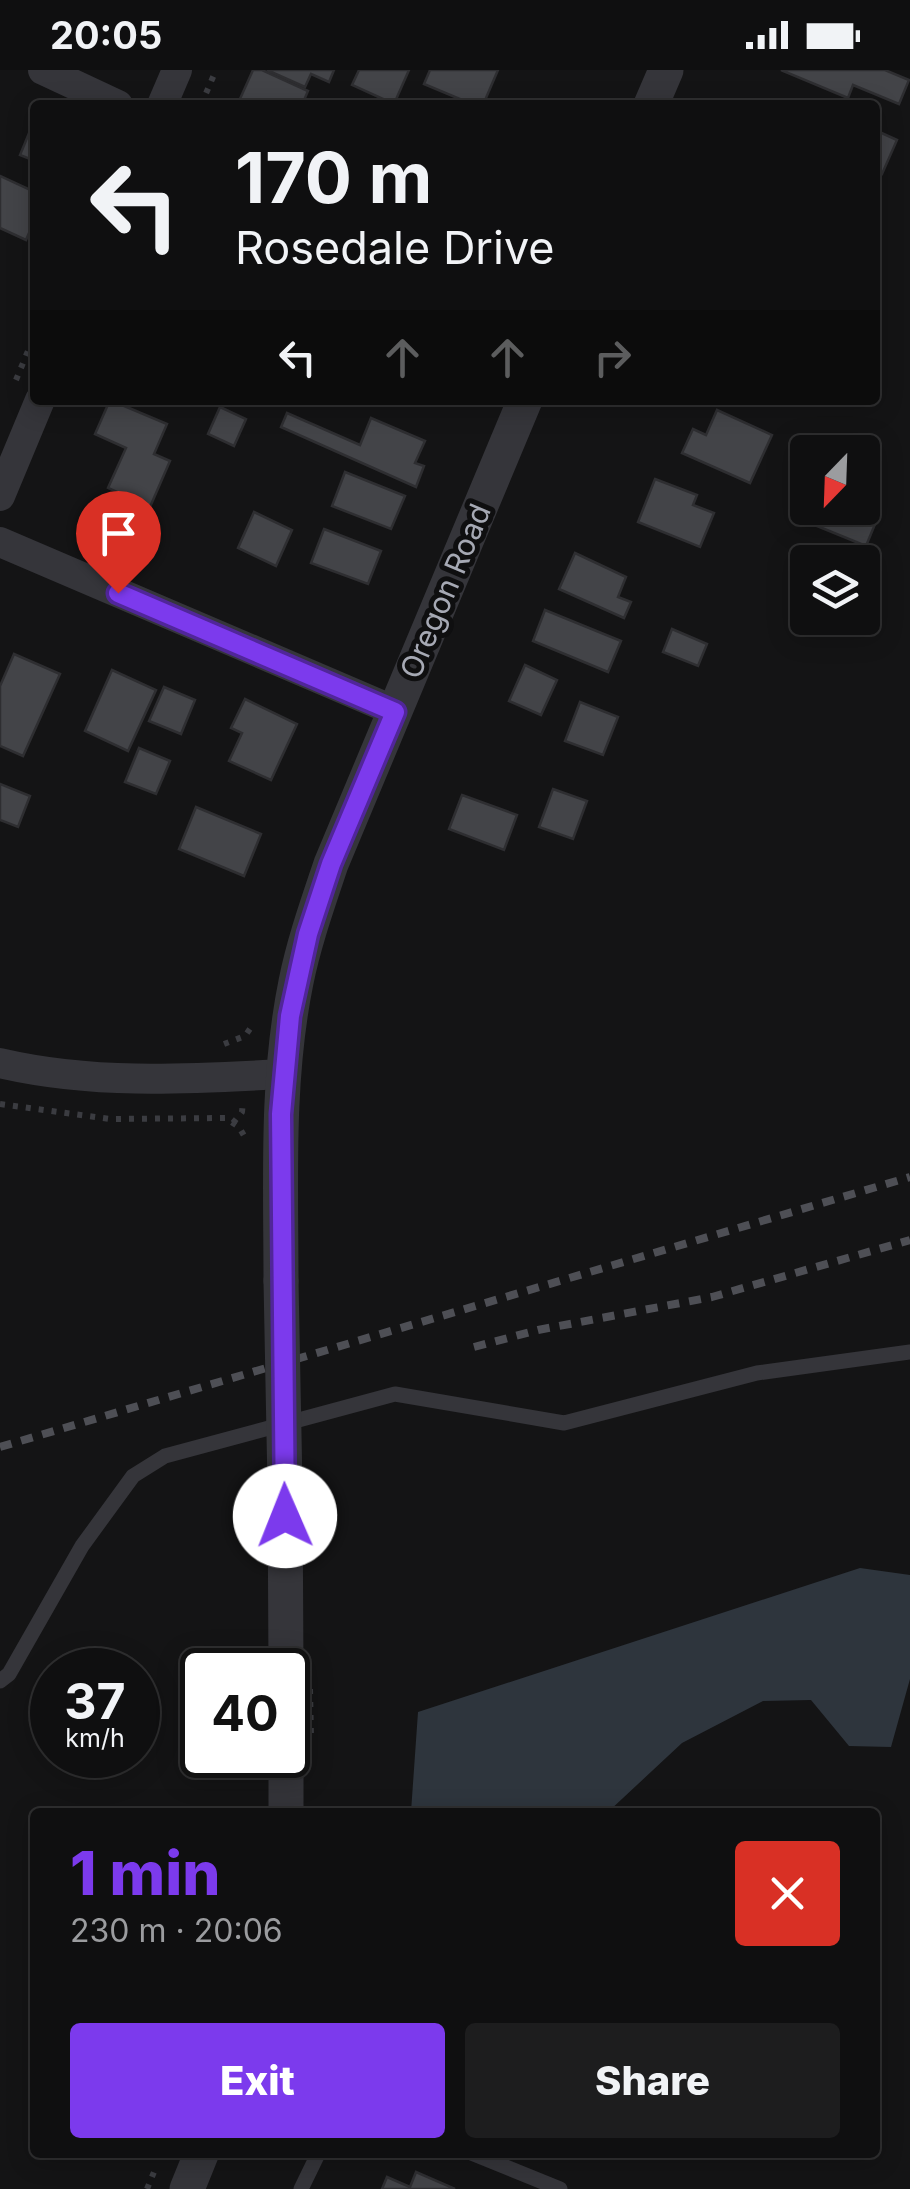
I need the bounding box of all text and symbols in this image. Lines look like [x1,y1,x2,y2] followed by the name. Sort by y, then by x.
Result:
[50,12,162,58] text: 20:05
[235,135,432,220] text: 170 m
[70,140,200,270] icon: left
[235,220,555,275] text: Rosedale Drive
[270,330,325,385] icon: left
[375,330,430,385] icon: ahead
[480,330,535,385] icon: ahead
[585,330,640,385] icon: right
[790,435,880,525] north arrow
[790,435,880,635] map controls
[76,491,161,594] pin
[392,498,498,684] street label: Oregon Road
[91,506,146,561] icon: arrive
[790,545,880,635] button: layers
[233,1464,337,1568] position arrow
[180,1648,310,1778] speed limit sign: 40
[64,1671,126,1731] text: 37
[65,1723,125,1753] text: km/h
[70,1837,220,1909] text: 1 min
[735,1841,840,1946] button: close
[70,1911,283,1950] text: 230 m · 20:06
[70,2023,445,2138] button: Exit
[465,2023,840,2138] button: Share

